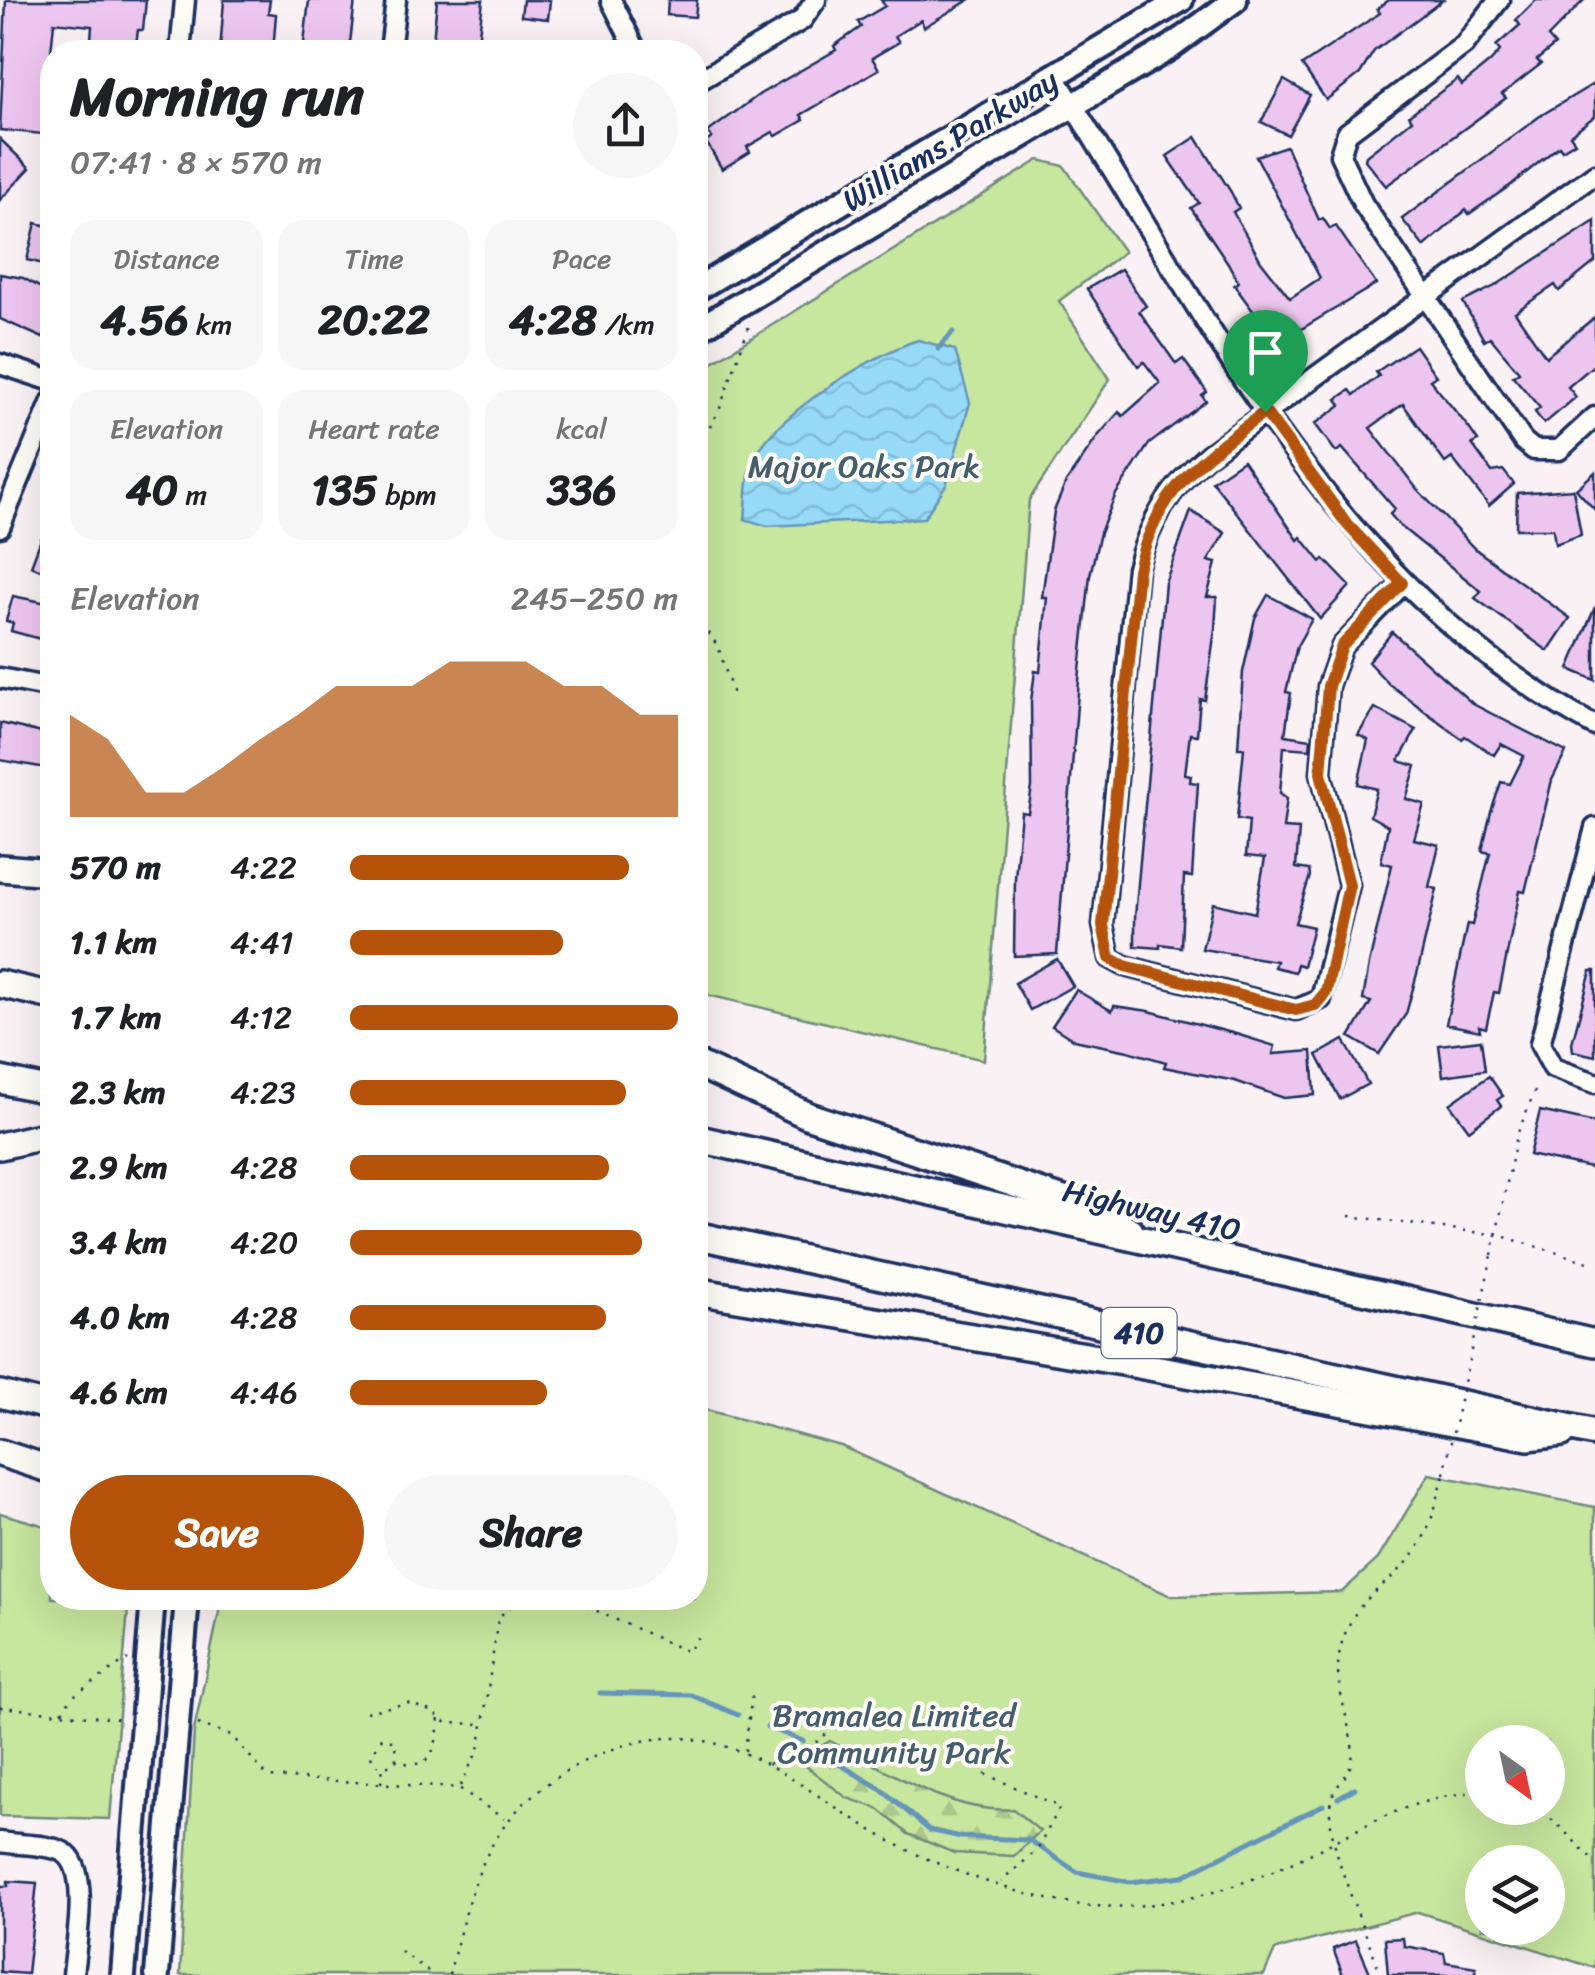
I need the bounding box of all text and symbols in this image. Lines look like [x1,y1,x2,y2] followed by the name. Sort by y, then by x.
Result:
[70,48,364,145] text: Morning run
[831,53,1070,228] street label: Williams Parkway
[573,73,678,178] button: share
[70,134,322,191] text: 07:41 · 8 × 570 m
[113,234,219,283] text: Distance
[344,234,404,283] text: Time
[552,234,611,283] text: Pace
[100,283,189,357] text: 4.56
[318,283,430,357] text: 20:22
[509,283,597,357] text: 4:28
[189,300,232,349] text: km
[597,300,655,349] text: /km
[1223,310,1308,413] pin
[1238,325,1293,380] icon: arrive
[110,404,223,453] text: Elevation
[308,404,440,453] text: Heart rate
[556,404,607,453] text: kcal
[748,438,980,495] park label: Major Oaks Park
[126,453,178,527] text: 40
[311,453,378,527] text: 135
[547,453,617,527] text: 336
[178,470,207,519] text: m
[378,470,437,519] text: bpm
[70,570,200,627] text: Elevation
[511,570,678,627] text: 245–250 m
[70,839,161,896] text: 570 m
[230,839,297,896] text: 4:22
[70,914,157,971] text: 1.1 km
[230,914,293,971] text: 4:41
[70,989,162,1046] text: 1.7 km
[230,989,292,1046] text: 4:12
[70,1064,166,1121] text: 2.3 km
[230,1064,296,1121] text: 4:23
[70,1139,168,1196] text: 2.9 km
[230,1139,297,1196] text: 4:28
[1057,1162,1247,1259] street label: Highway 410
[70,1214,167,1271] text: 3.4 km
[230,1214,298,1271] text: 4:20
[70,1289,170,1346] text: 4.0 km
[230,1289,297,1346] text: 4:28
[1102,1308,1176,1358] road number: 410
[70,1364,168,1421] text: 4.6 km
[230,1364,298,1421] text: 4:46
[70,1475,364,1590] button: Save
[384,1475,678,1590] button: Share
[772,1687,1018,1781] park label: Bramalea Limited Community Park
[1465,1725,1565,1825] north arrow
[1465,1725,1565,1945] map controls
[1465,1845,1565,1945] button: layers

